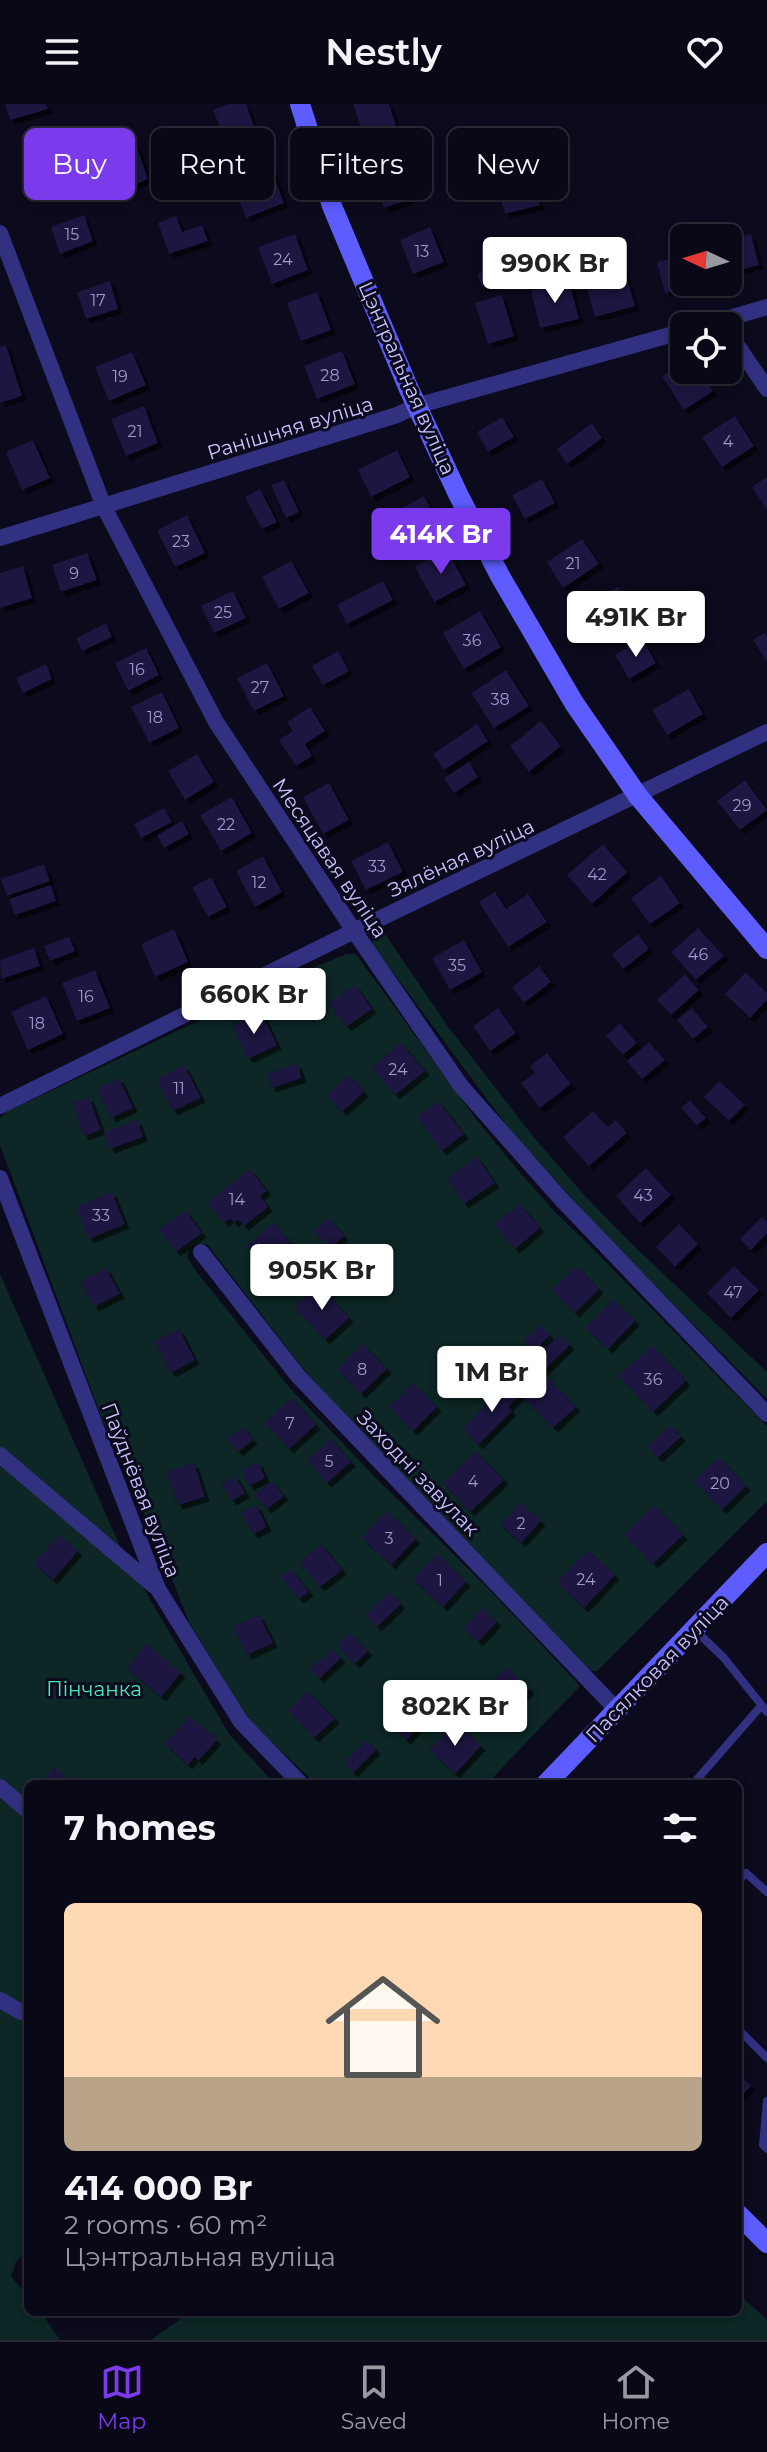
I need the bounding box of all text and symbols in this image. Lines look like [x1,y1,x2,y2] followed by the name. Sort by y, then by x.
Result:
[40,30,84,74] icon: menu
[325,30,442,74] text: Nestly
[683,30,727,74] icon: heart
[24,128,135,200] chip: Buy
[151,128,274,200] chip: Rent
[290,128,432,200] chip: Filters
[448,128,568,200] chip: New
[670,224,742,296] north arrow
[670,224,742,384] map controls
[65,225,79,244] house number: 15
[481,237,629,305] pin: 990K Br
[415,242,429,261] house number: 13
[501,247,609,279] text: 990K Br
[273,250,293,269] house number: 24
[354,278,460,478] street label: Цэнтральная вуліца
[90,291,106,310] house number: 17
[670,312,742,384] button: locate
[320,366,340,385] house number: 28
[112,367,128,386] house number: 19
[204,391,376,465] street label: Ранішняя вуліца
[128,422,142,441] house number: 21
[723,432,734,451] house number: 4
[367,508,515,576] pin: 414K Br
[389,518,493,550] text: 414K Br
[172,532,190,551] house number: 23
[566,554,580,573] house number: 21
[69,564,79,583] house number: 9
[562,591,710,659] pin: 491K Br
[585,601,687,633] text: 491K Br
[214,603,232,622] house number: 25
[463,631,482,650] house number: 36
[129,660,145,679] house number: 16
[251,678,269,697] house number: 27
[490,690,510,709] house number: 38
[147,708,163,727] house number: 18
[268,774,392,942] street label: Месяцавая вуліца
[733,796,751,815] house number: 29
[384,814,538,902] street label: Зялёная вуліца
[217,815,235,834] house number: 22
[368,857,386,876] house number: 33
[587,865,607,884] house number: 42
[252,873,266,892] house number: 12
[688,945,708,964] house number: 46
[448,956,466,975] house number: 35
[180,968,328,1036] pin: 660K Br
[200,978,308,1010] text: 660K Br
[78,987,94,1006] house number: 16
[29,1014,45,1033] house number: 18
[388,1060,408,1079] house number: 24
[173,1079,185,1098] house number: 11
[633,1186,653,1205] house number: 43
[229,1190,246,1209] house number: 14
[92,1206,110,1225] house number: 33
[248,1244,396,1312] pin: 905K Br
[268,1254,376,1286] text: 905K Br
[723,1283,743,1302] house number: 47
[436,1346,548,1414] pin: 1M Br
[455,1356,529,1388] text: 1M Br
[357,1360,367,1379] house number: 8
[644,1370,663,1389] house number: 36
[97,1399,185,1581] street label: Паўднёвая вуліца
[352,1405,484,1541] street label: Заходні завулак
[285,1414,295,1433] house number: 7
[324,1452,334,1471] house number: 5
[468,1472,479,1491] house number: 4
[710,1474,730,1493] house number: 20
[516,1514,526,1533] house number: 2
[384,1529,394,1548] house number: 3
[576,1570,596,1589] house number: 24
[437,1571,443,1590] house number: 1
[581,1590,733,1748] street label: Пасялковая вуліца
[46,1677,142,1701] park label: Пінчанка
[381,1680,529,1748] pin: 802K Br
[401,1690,509,1722] text: 802K Br
[658,1806,702,1850] icon: filters
[64,1807,216,1849] text: 7 homes
[311,1955,455,2099] icon: home
[64,2167,253,2209] text: 414 000 Br
[64,2209,267,2241] text: 2 rooms · 60 m²
[64,2241,336,2273] text: Цэнтральная вуліца
[97,2360,146,2435] tab: Map
[341,2360,407,2435] tab: Saved
[601,2360,670,2435] tab: Home

